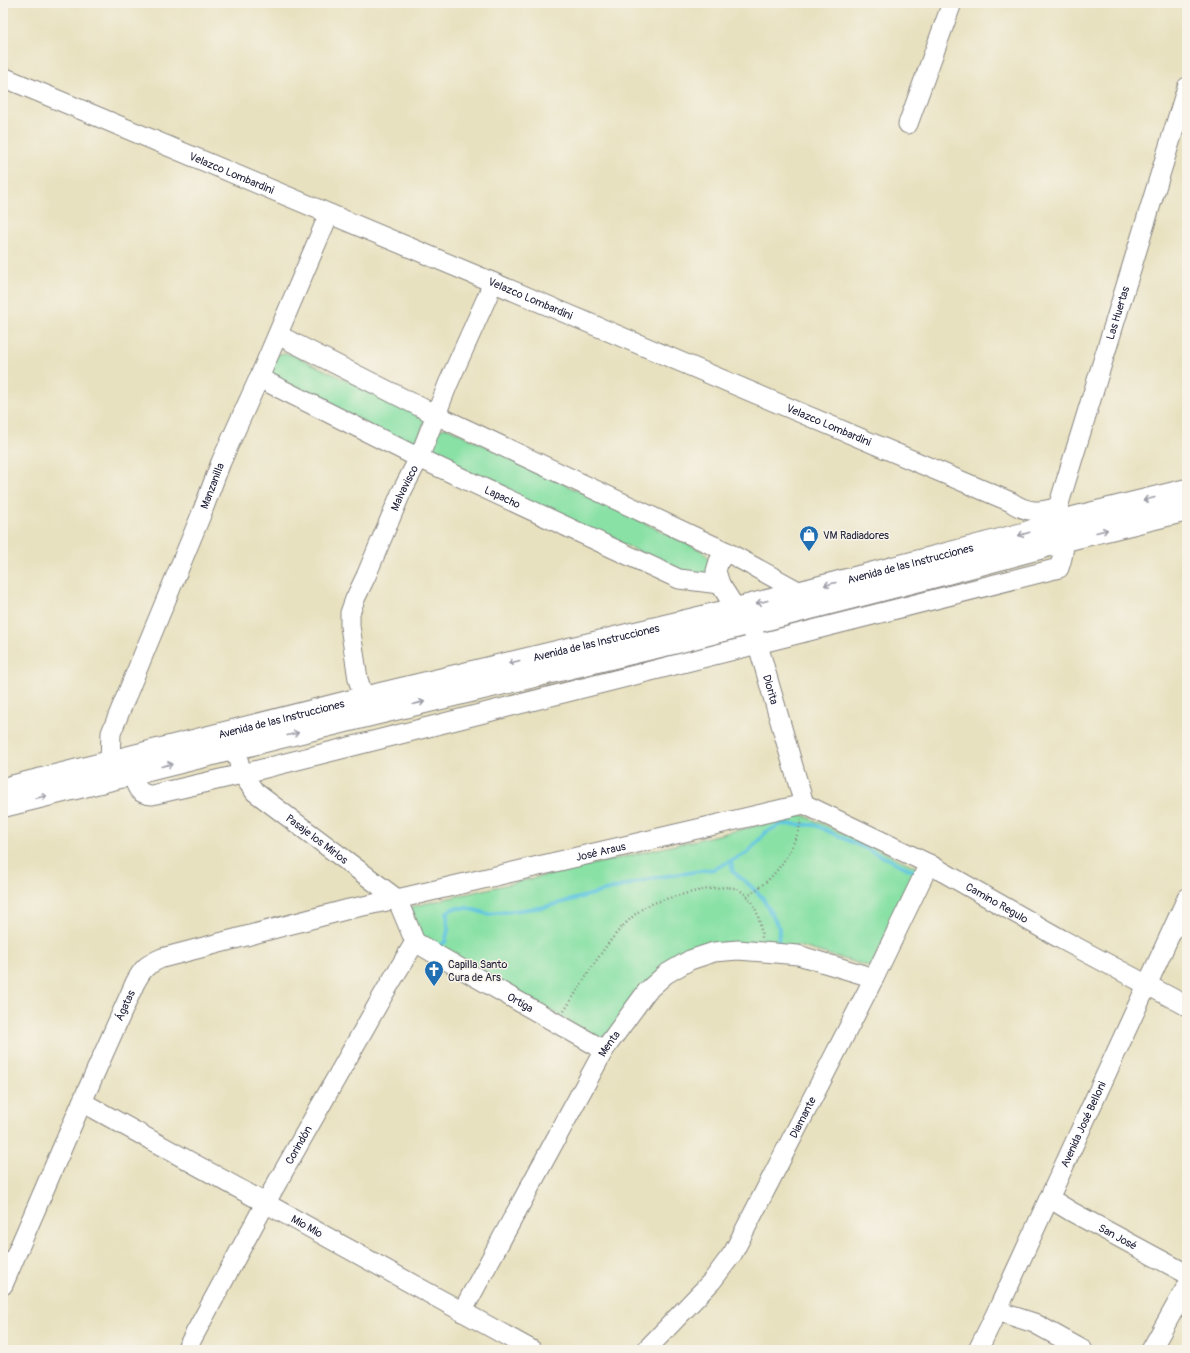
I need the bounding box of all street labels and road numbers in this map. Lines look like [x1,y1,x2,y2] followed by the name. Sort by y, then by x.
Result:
[187,149,276,196] street label: Velazco Lombardini
[486,275,575,322] street label: Velazco Lombardini
[1103,285,1132,341] street label: Las Huertas
[784,401,873,448] street label: Velazco Lombardini
[197,461,227,511] street label: Manzanilla
[388,463,421,513] street label: Malvavisco
[482,483,523,511] street label: Lapacho
[846,541,975,586] street label: Avenida de las Instrucciones
[532,621,661,664] street label: Avenida de las Instrucciones
[760,673,781,706] street label: Diorita
[217,697,346,741] street label: Avenida de las Instrucciones
[284,811,351,866] street label: Pasaje los Mirlos
[574,839,627,864] street label: José Araus
[964,880,1031,926] street label: Camino Regulo
[112,988,138,1023] street label: Ágatas
[505,990,536,1015] street label: Ortiga
[595,1028,622,1059] street label: Menta
[1058,1079,1108,1169] street label: Avenida José Belloni
[787,1094,819,1140] street label: Diamante
[282,1123,315,1166] street label: Corindón
[289,1212,325,1240] street label: Mio Mio
[1096,1221,1139,1252] street label: San José

